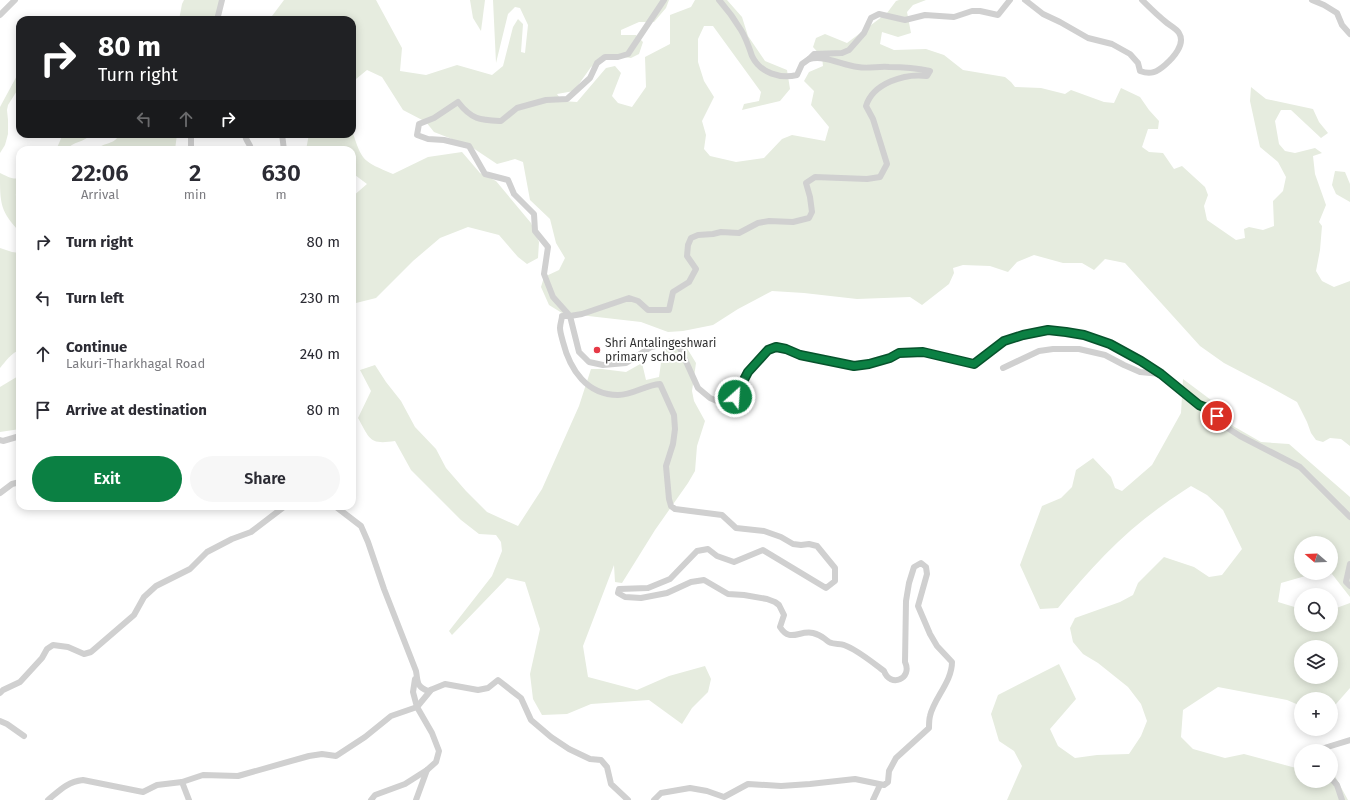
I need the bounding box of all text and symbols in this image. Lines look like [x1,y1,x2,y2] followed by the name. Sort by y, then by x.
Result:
[98,30,161,63] text: 80 m
[32,32,84,84] icon: right
[98,64,178,86] text: Turn right
[133,108,155,130] icon: left
[175,108,197,130] icon: ahead
[217,108,239,130] icon: right
[71,159,129,187] text: 22:06
[189,159,201,187] text: 2
[261,159,301,187] text: 630
[81,187,119,202] text: Arrival
[184,187,206,202] text: min
[276,187,287,202] text: m
[32,231,54,253] icon: right
[66,233,133,251] text: Turn right
[307,233,340,251] text: 80 m
[32,287,54,309] icon: left
[66,289,124,307] text: Turn left
[300,289,340,307] text: 230 m
[605,336,717,364] place label: Shri Antalingeshwari primary school
[66,338,127,356] text: Continue
[32,343,54,365] icon: ahead
[300,345,340,363] text: 240 m
[592,345,602,355] marker: Shri Antalingeshwari primary school
[66,356,205,371] text: Lakuri-Tharkhagal Road
[714,376,756,418] position arrow
[32,399,54,421] icon: arrive
[1200,399,1234,433] pin
[66,401,207,419] text: Arrive at destination
[307,401,340,419] text: 80 m
[1206,405,1228,427] icon: arrive
[32,456,182,502] button: Exit
[190,456,340,502] button: Share
[1294,536,1338,580] north arrow
[1294,536,1338,788] map controls
[1294,588,1338,632] button: search
[1294,640,1338,684] button: layers
[1294,692,1338,736] button: +
[1294,744,1338,788] button: −

